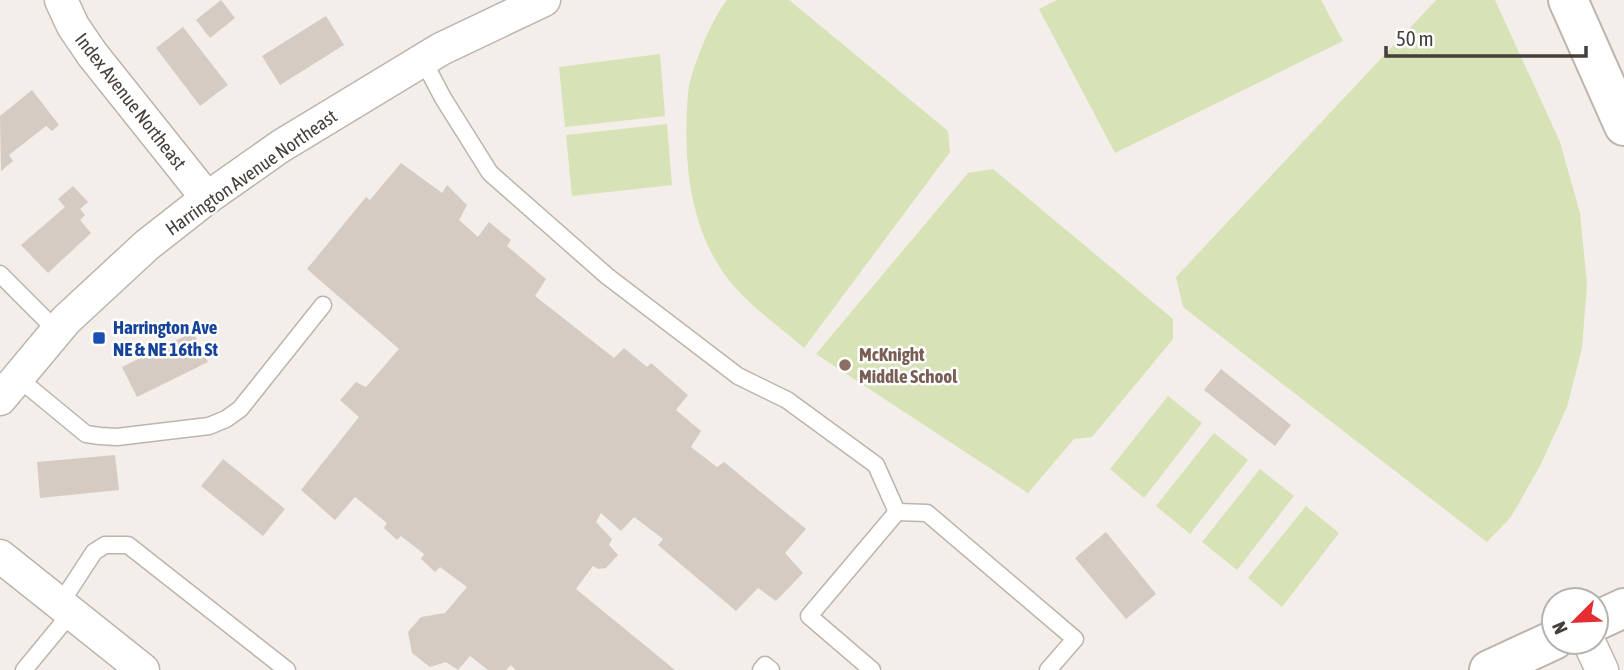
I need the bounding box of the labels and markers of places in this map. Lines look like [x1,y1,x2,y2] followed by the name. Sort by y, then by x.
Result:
[113,316,218,360] place label: Harrington Ave NE & NE 16th St
[91,330,107,346] marker: Harrington Ave NE & NE 16th St
[859,343,958,387] place label: McKnight Middle School
[837,357,853,373] marker: McKnight Middle School

